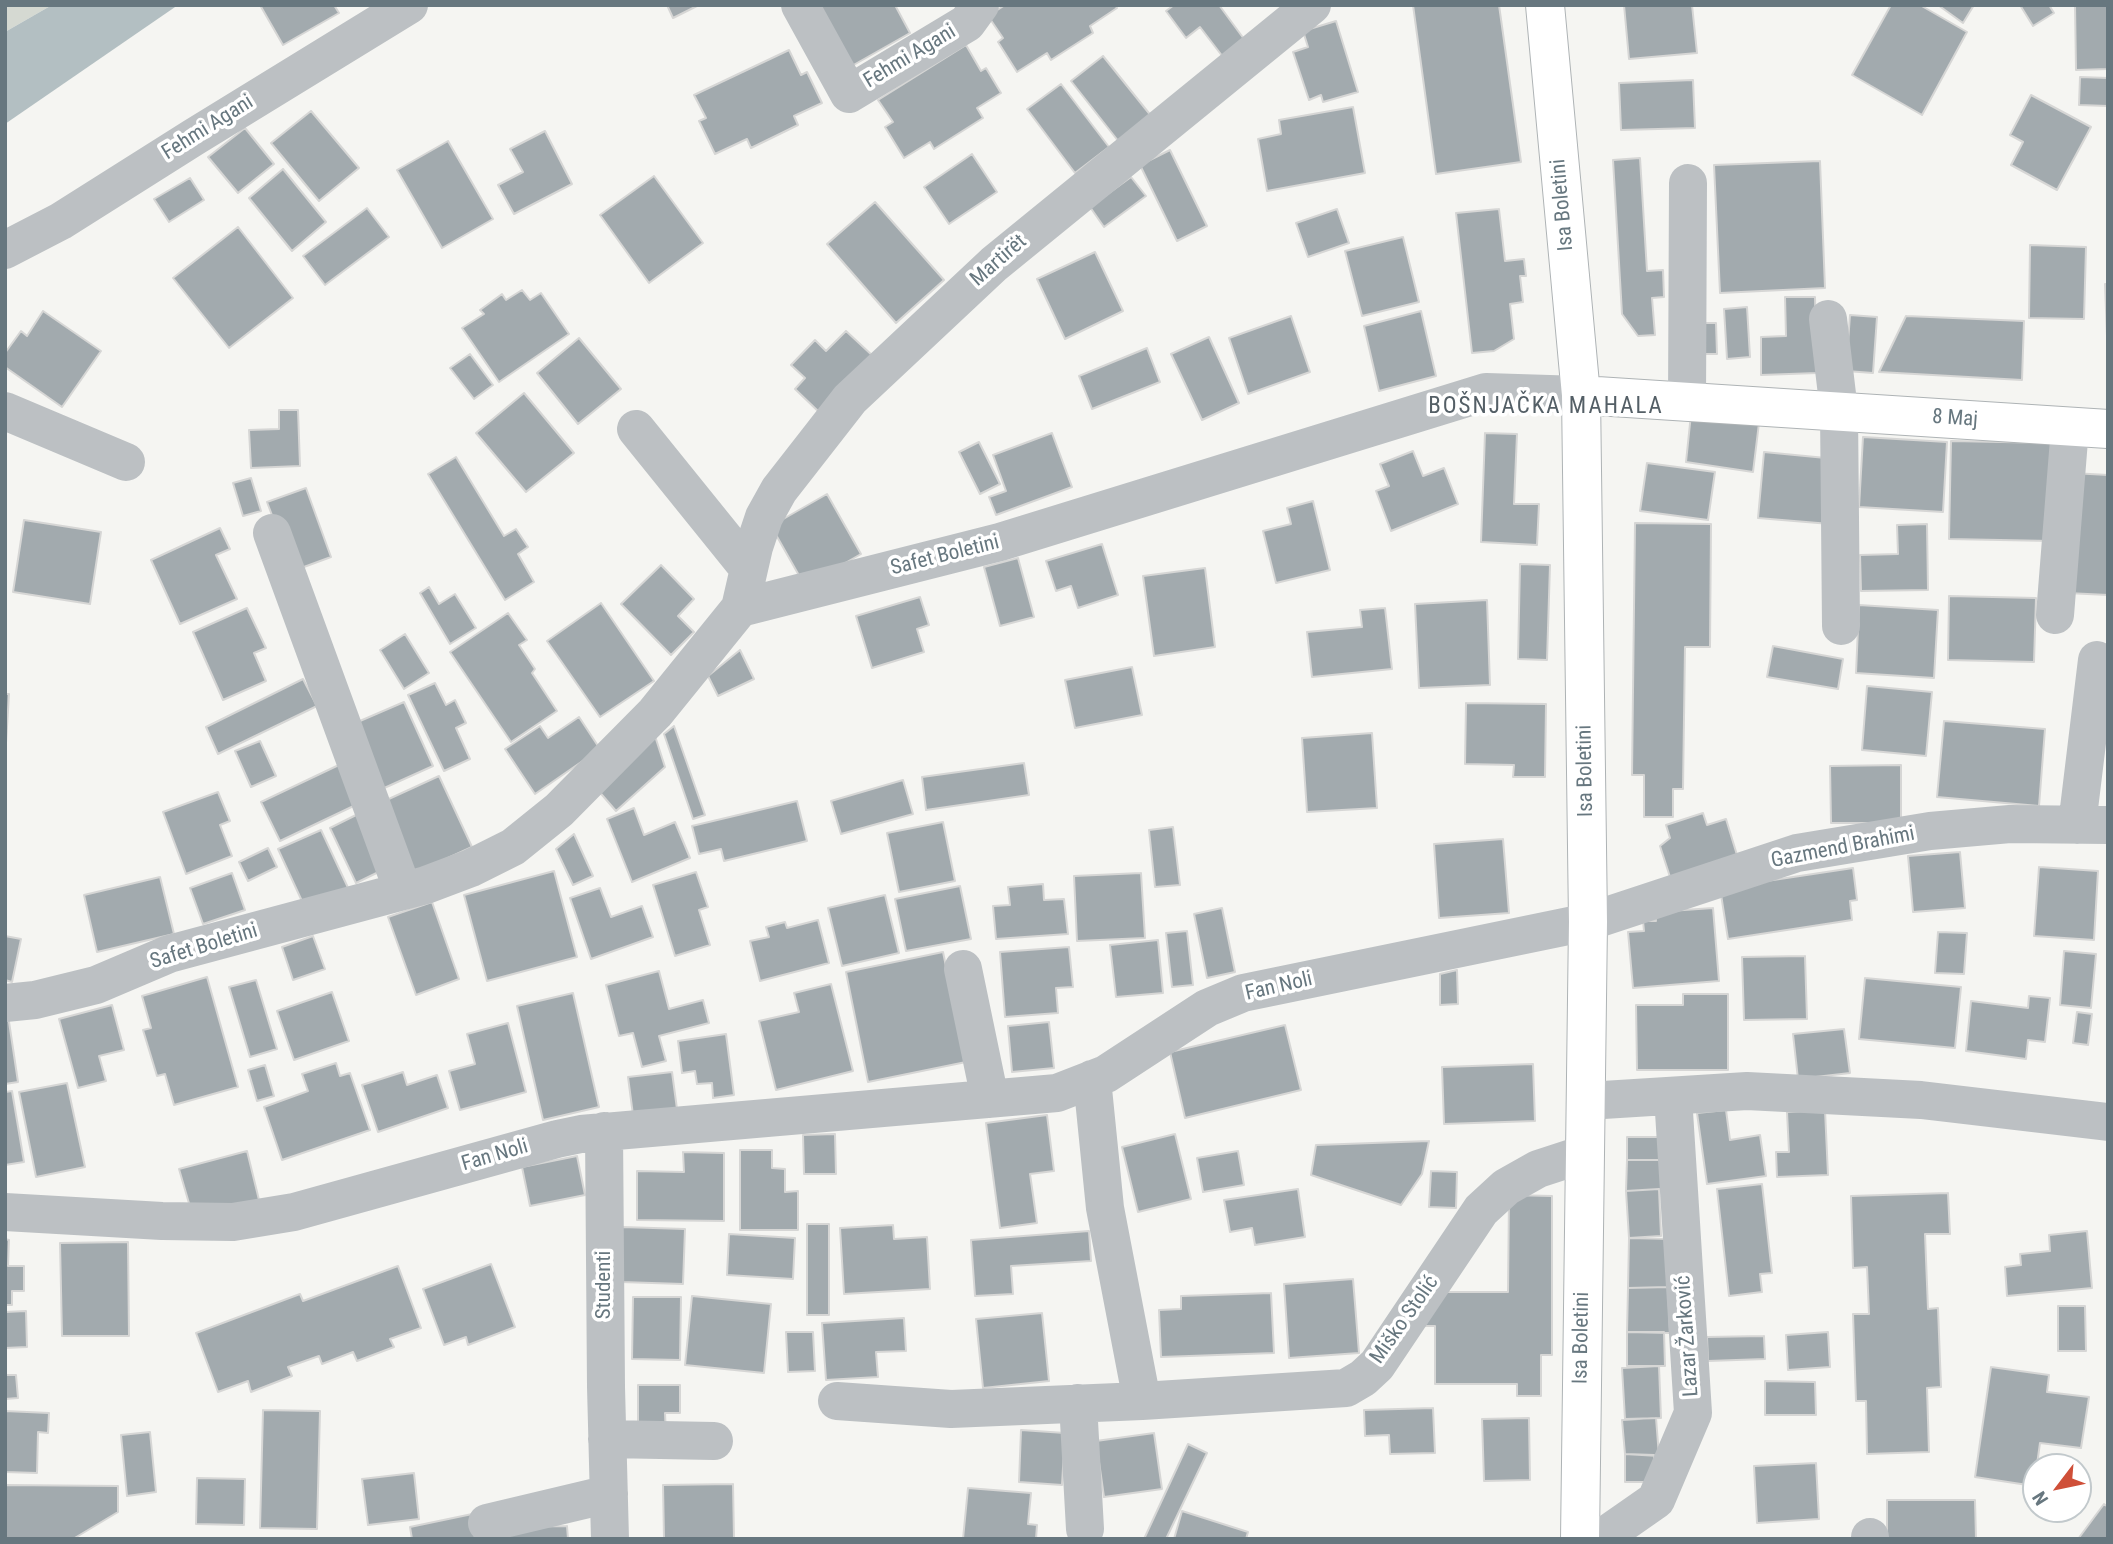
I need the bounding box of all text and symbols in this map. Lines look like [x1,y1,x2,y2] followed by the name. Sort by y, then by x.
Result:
[859,20,961,94] street label: Fehmi Agani
[158,90,258,166] street label: Fehmi Agani
[1546,158,1580,252] street label: Isa Boletini
[966,230,1032,292] street label: Martirët
[1430,393,1662,421] district label: BOŠNJAČKA MAHALA
[1931,405,1979,433] street label: 8 Maj
[888,530,1002,582] street label: Safet Boletini
[1573,725,1599,817] street label: Isa Boletini
[1769,822,1917,874] street label: Gazmend Brahimi
[147,919,261,975] street label: Safet Boletini
[1243,967,1315,1007] street label: Fan Noli
[459,1135,531,1177] street label: Fan Noli
[592,1251,618,1319] street label: Studenti
[1365,1271,1445,1369] street label: Miško Stolić
[1671,1275,1705,1397] street label: Lazar Žarković
[1569,1292,1595,1384] street label: Isa Boletini
[2022,1453,2092,1523] north arrow
[2028,1487,2053,1509] text: N

